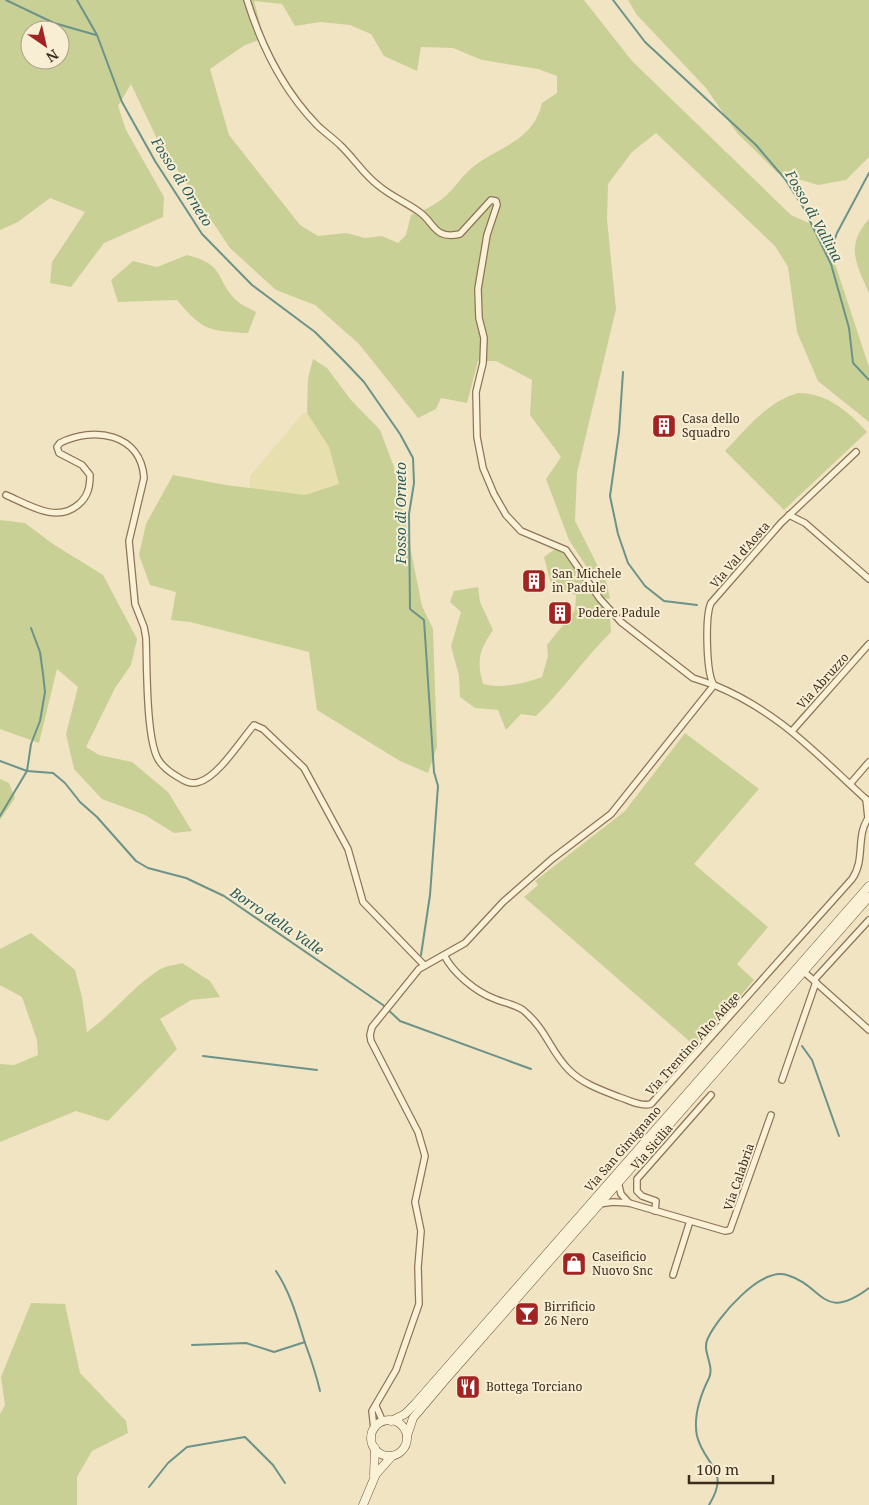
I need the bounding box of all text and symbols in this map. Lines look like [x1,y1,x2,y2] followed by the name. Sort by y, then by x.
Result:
[20,20,70,70] north arrow
[43,45,62,67] text: N
[147,133,217,230] water label: Fosso di Orneto
[781,166,848,266] water label: Fosso di Vallina
[682,410,740,441] place label: Casa dello Squadro
[651,413,677,439] building icon: Casa dello Squadro
[391,462,410,565] water label: Fosso di Orneto
[706,517,774,592] street label: Via Val d'Aosta
[552,565,621,596] place label: San Michele in Padule
[521,568,547,594] building icon: San Michele in Padule
[547,600,573,626] building icon: Podere Padule
[578,604,660,621] place label: Podere Padule
[793,649,852,712] street label: Via Abruzzo
[226,882,328,959] water label: Borro della Valle
[642,988,744,1099] street label: Via Trentino Alto Adige
[580,1102,665,1195] street label: Via San Gimignano
[627,1120,677,1173] street label: Via Sicilia
[719,1141,758,1213] street label: Via Calabria
[592,1248,653,1279] place label: Caseificio Nuovo Snc
[561,1251,587,1277] shop icon: Caseificio Nuovo Snc
[544,1298,596,1329] place label: Birrificio 26 Nero
[514,1301,540,1327] bar icon: Birrificio 26 Nero
[455,1374,481,1400] restaurant icon: Bottega Torciano
[486,1378,583,1395] place label: Bottega Torciano
[689,1452,773,1484] scale bar
[696,1459,739,1479] text: 100 m

